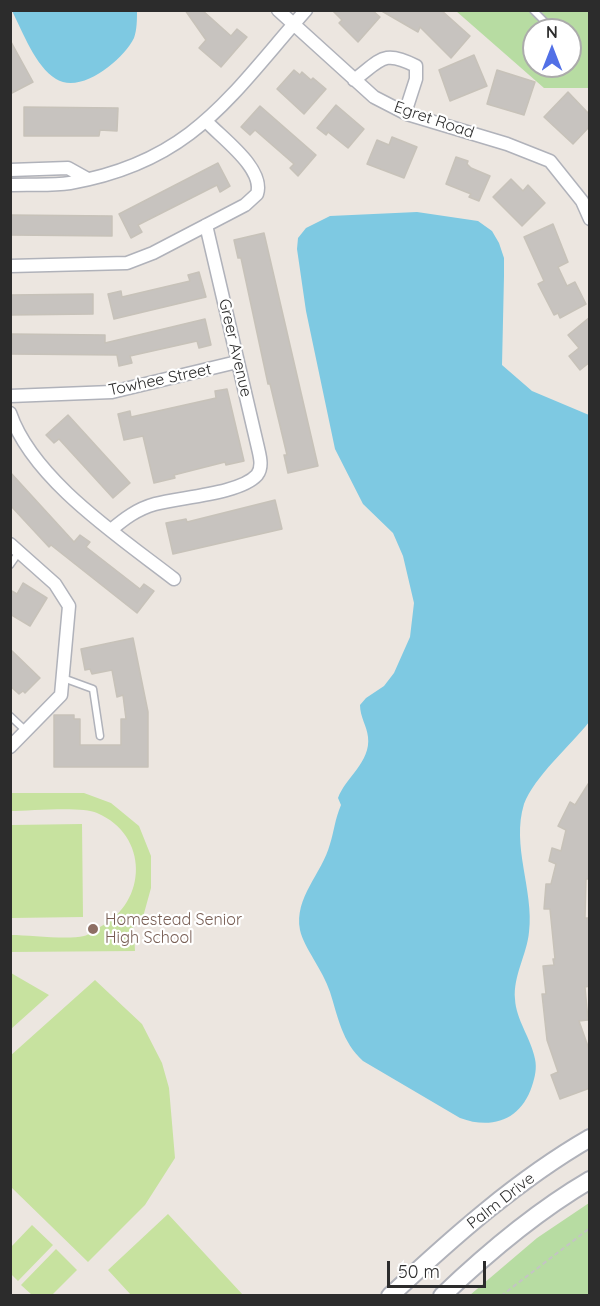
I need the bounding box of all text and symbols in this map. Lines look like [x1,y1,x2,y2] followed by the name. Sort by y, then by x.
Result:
[522,18,582,78] north arrow
[546,22,558,42] text: N
[392,97,476,143] street label: Egret Road
[214,297,256,399] street label: Greer Avenue
[107,360,213,400] street label: Towhee Street
[105,910,242,948] place label: Homestead Senior High School
[86,922,100,936] marker: Homestead Senior High School
[463,1169,539,1233] street label: Palm Drive
[390,1249,489,1287] scale bar
[398,1260,440,1283] text: 50 m

